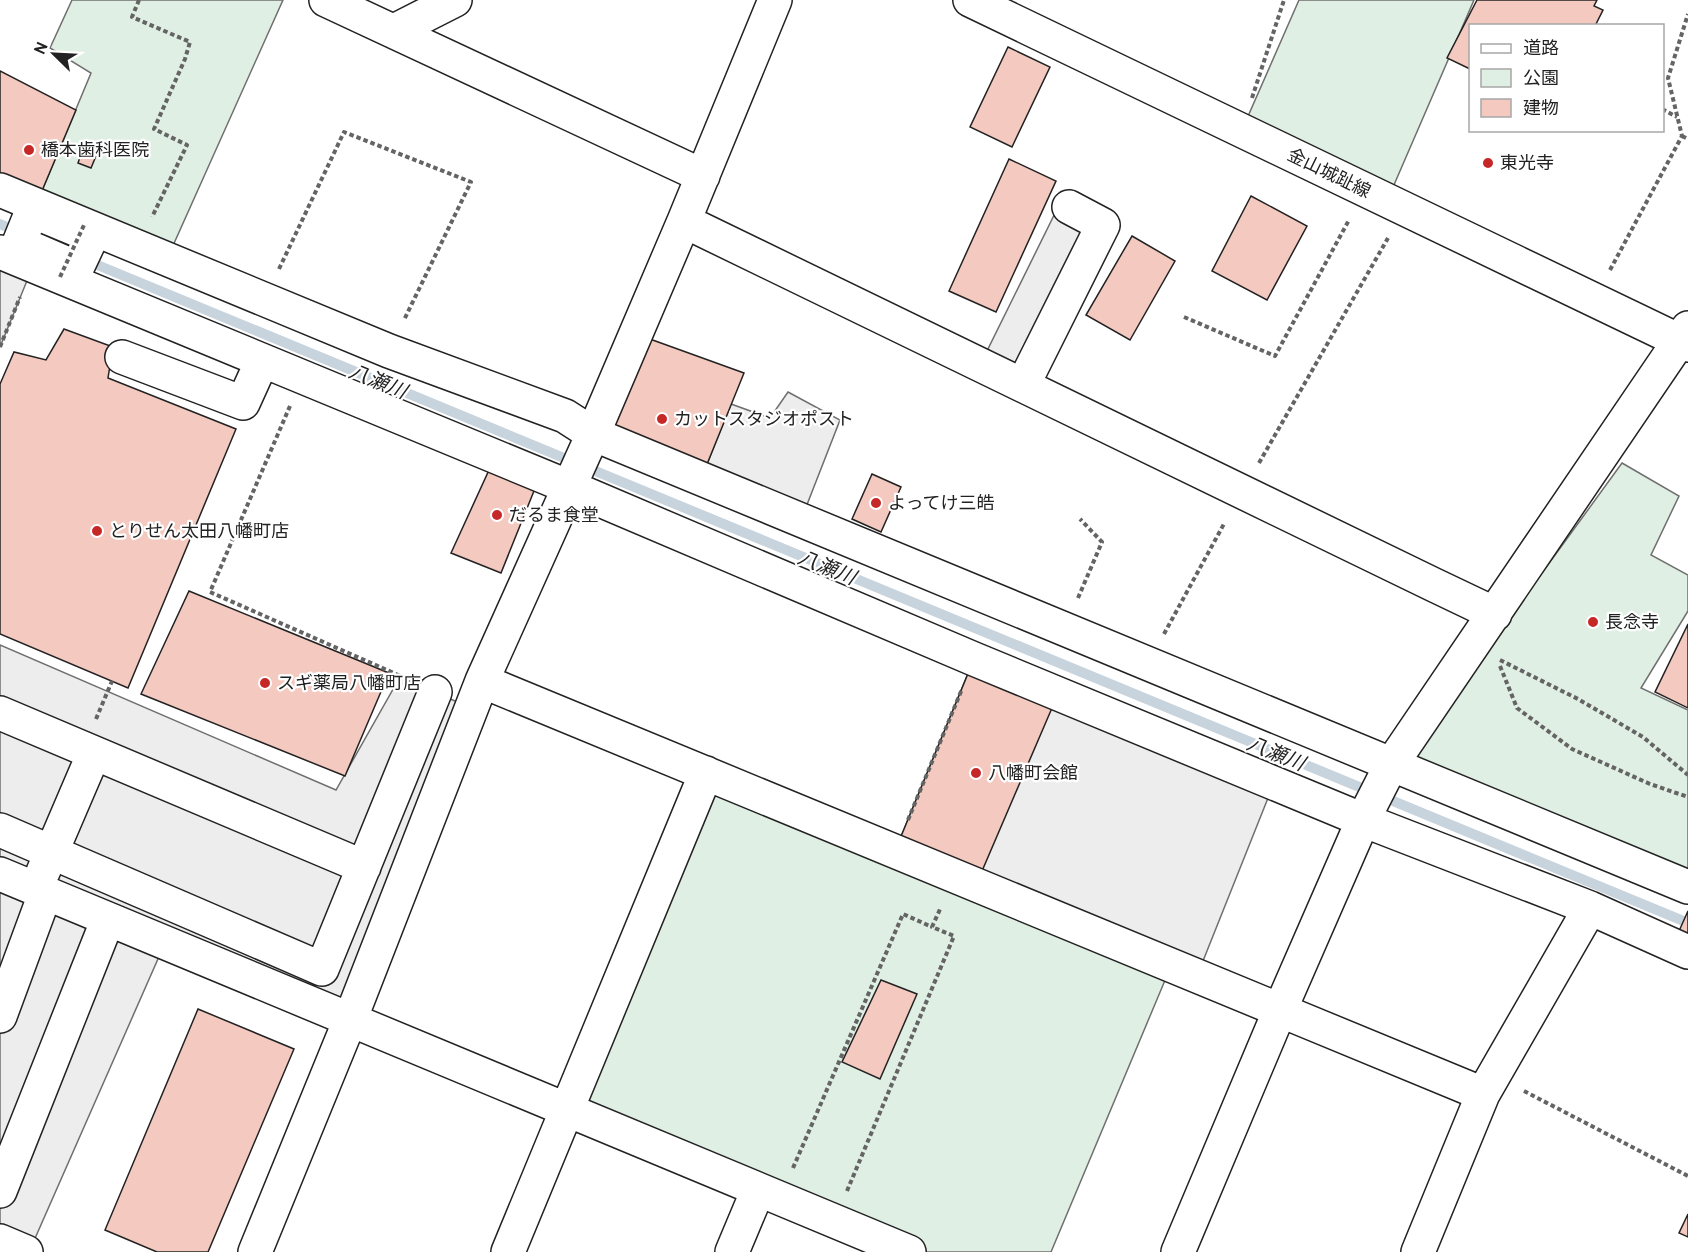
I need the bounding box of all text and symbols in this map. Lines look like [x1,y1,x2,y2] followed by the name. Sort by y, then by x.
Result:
[24,24,84,84] north arrow
[1469,24,1664,132] legend
[1523,38,1559,61] text: 道路
[31,39,54,58] text: N
[1523,68,1559,91] text: 公園
[1523,98,1559,121] text: 建物
[41,140,149,163] place label: 橋本歯科医院
[22,143,36,157] marker: 橋本歯科医院
[1283,144,1374,204] street label: 金山城趾線
[1500,153,1554,176] place label: 東光寺
[1481,156,1495,170] marker: 東光寺
[345,360,412,407] water label: 八瀬川
[674,409,854,432] place label: カットスタジオポスト
[655,412,669,426] marker: カットスタジオポスト
[888,493,995,516] place label: よってけ三皓
[869,496,883,510] marker: よってけ三皓
[509,505,599,528] place label: だるま食堂
[490,508,504,522] marker: だるま食堂
[109,521,289,544] place label: とりせん太田八幡町店
[90,524,104,538] marker: とりせん太田八幡町店
[794,546,861,593] water label: 八瀬川
[1605,612,1659,635] place label: 長念寺
[1586,615,1600,629] marker: 長念寺
[277,673,421,696] place label: スギ薬局八幡町店
[258,676,272,690] marker: スギ薬局八幡町店
[1243,732,1310,779] water label: 八瀬川
[988,763,1078,786] place label: 八幡町会館
[969,766,983,780] marker: 八幡町会館

